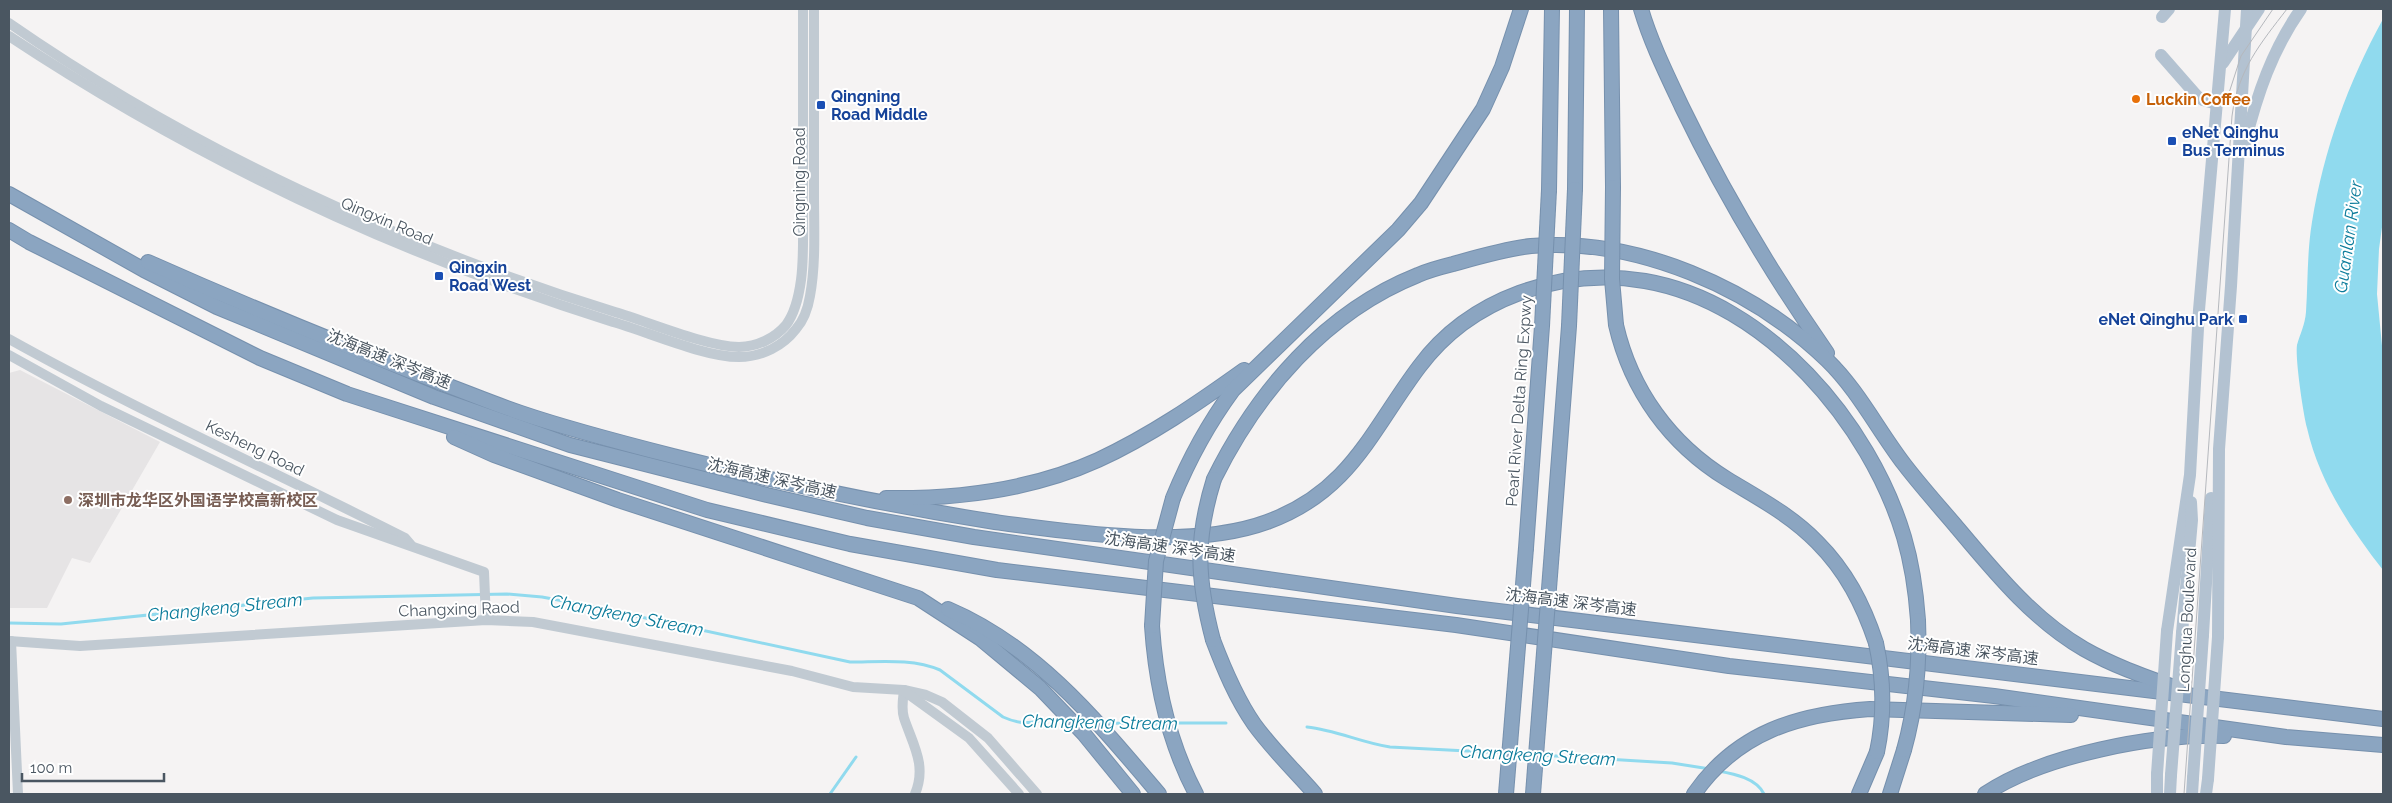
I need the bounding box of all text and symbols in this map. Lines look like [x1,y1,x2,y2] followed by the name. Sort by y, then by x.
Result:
[831,87,928,124] place label: Qingning Road Middle
[2146,90,2251,109] place label: Luckin Coffee
[2130,93,2142,105] marker: Luckin Coffee
[815,99,827,111] marker: Qingning Road Middle
[2182,123,2285,160] place label: eNet Qinghu Bus Terminus
[790,127,809,237] street label: Qingning Road
[2166,135,2178,147] marker: eNet Qinghu Bus Terminus
[2330,179,2366,294] water label: Guanlan River
[338,193,436,249] street label: Qingxin Road
[449,258,531,295] place label: Qingxin Road West
[433,270,445,282] marker: Qingxin Road West
[1502,294,1536,507] street label: Pearl River Delta Ring Expwy
[2098,310,2233,329] place label: eNet Qinghu Park
[2237,313,2249,325] marker: eNet Qinghu Park
[324,325,454,393] street label: 沈海高速 深岑高速
[203,416,307,480] street label: Kesheng Road
[706,454,838,502] street label: 沈海高速 深岑高速
[78,491,318,510] place label: 深圳市龙华区外国语学校高新校区
[62,494,74,506] marker: 深圳市龙华区外国语学校高新校区
[1103,528,1237,566] street label: 沈海高速 深岑高速
[2174,547,2200,693] street label: Longhua Boulevard
[1504,585,1638,619] street label: 沈海高速 深岑高速
[146,588,304,626] water label: Changkeng Stream
[548,590,706,640] water label: Changkeng Stream
[398,597,520,621] street label: Changxing Raod
[1906,634,2040,668] street label: 沈海高速 深岑高速
[1022,710,1178,734] water label: Changkeng Stream
[1460,740,1616,770] water label: Changkeng Stream
[22,750,165,782] scale bar
[30,759,72,777] text: 100 m

